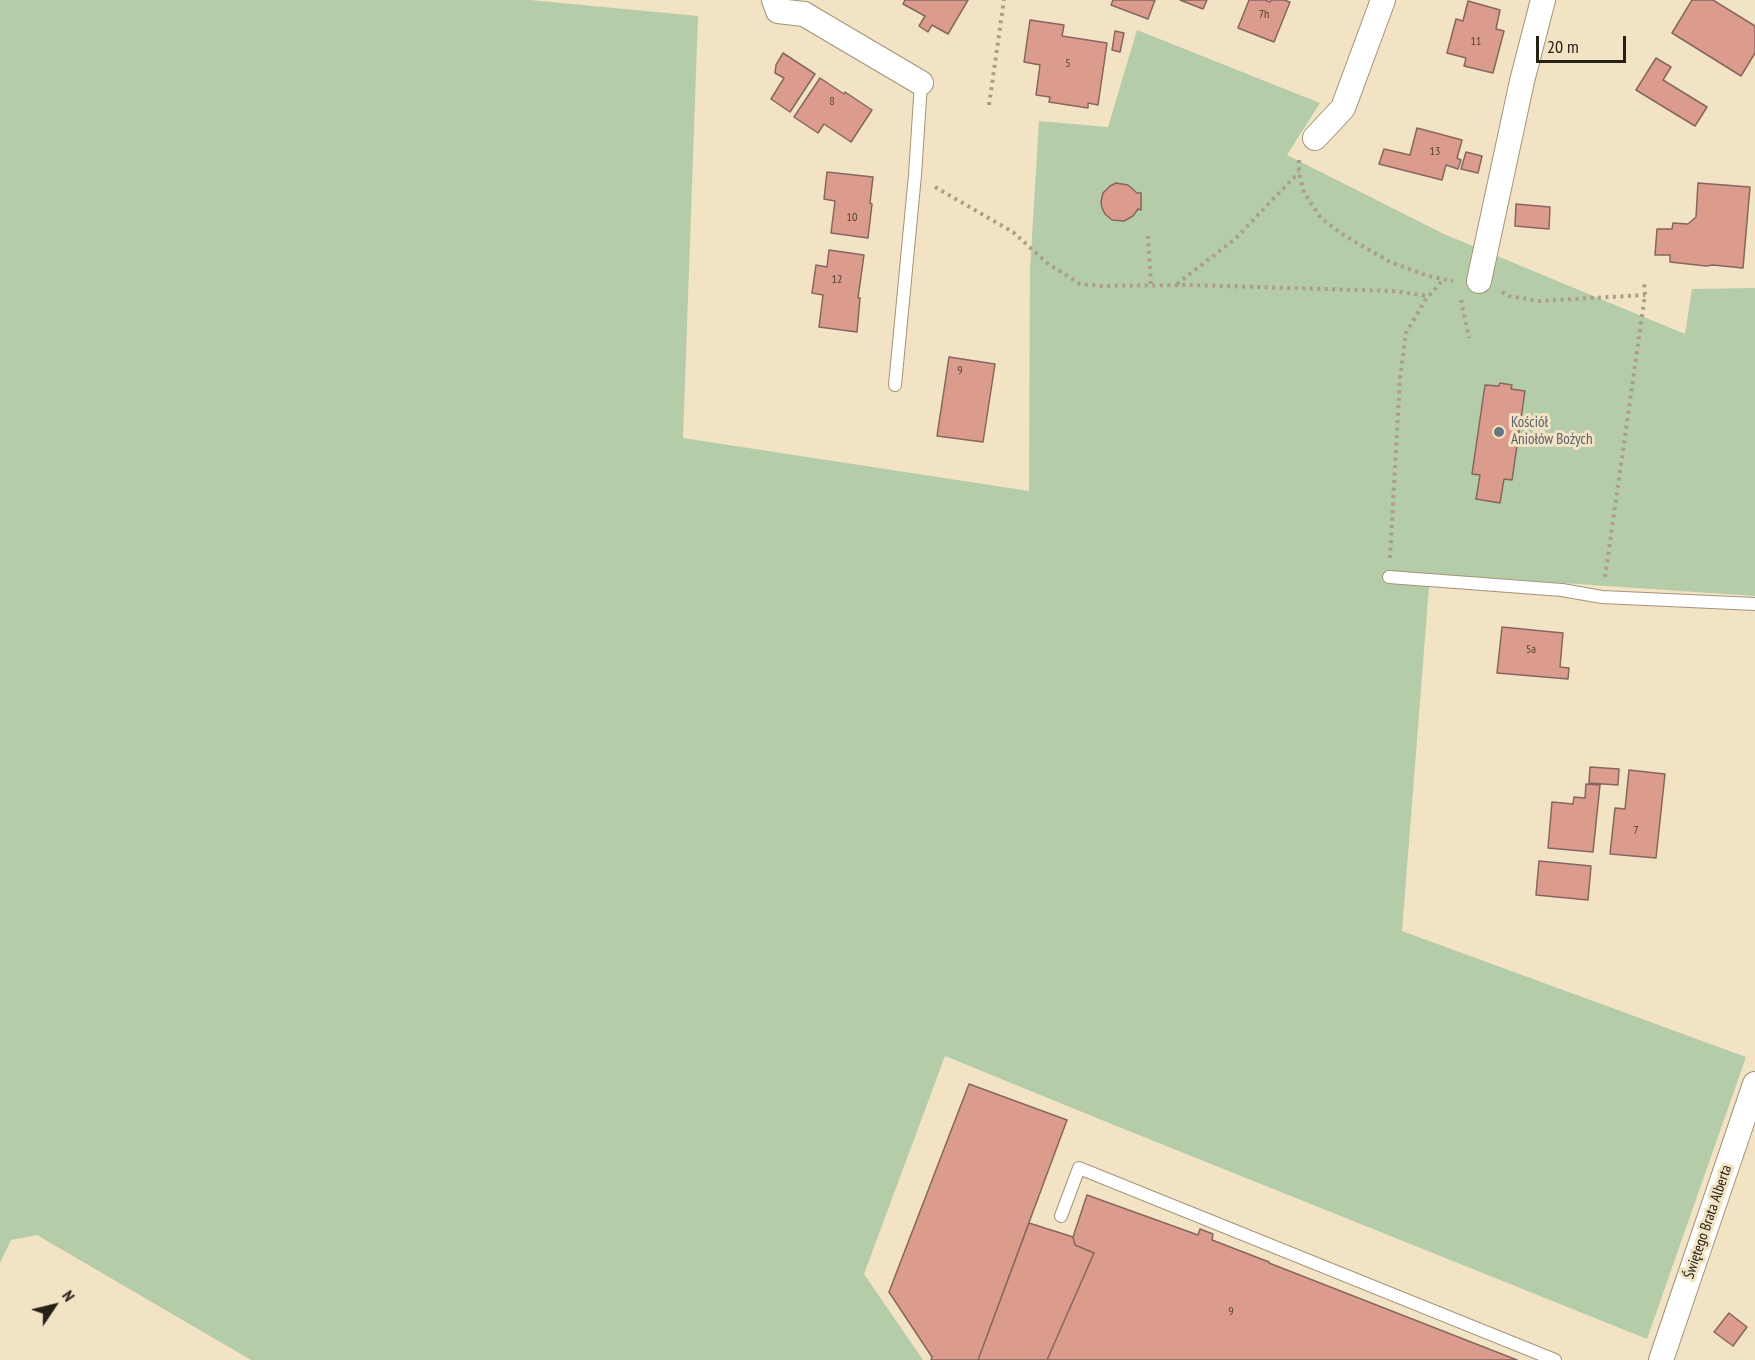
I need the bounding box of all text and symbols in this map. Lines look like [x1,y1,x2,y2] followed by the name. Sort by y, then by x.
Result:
[1259,8,1269,22] house number: 7h
[1539,24,1629,62] scale bar
[1471,35,1481,49] house number: 11
[1547,35,1579,58] text: 20 m
[1065,57,1071,71] house number: 5
[829,95,835,109] house number: 8
[1430,145,1440,159] house number: 13
[847,211,857,225] house number: 10
[832,273,842,287] house number: 12
[957,364,963,378] house number: 9
[1511,414,1593,449] place label: Kościół Aniołów Bożych
[1492,425,1506,439] marker: Kościół Aniołów Bożych
[1526,643,1536,657] house number: 5a
[1633,824,1639,838] house number: 7
[1680,1163,1736,1281] street label: Świętego Brata Alberta
[24,1276,84,1336] north arrow
[58,1286,79,1305] text: N
[1228,1305,1234,1319] house number: 9

